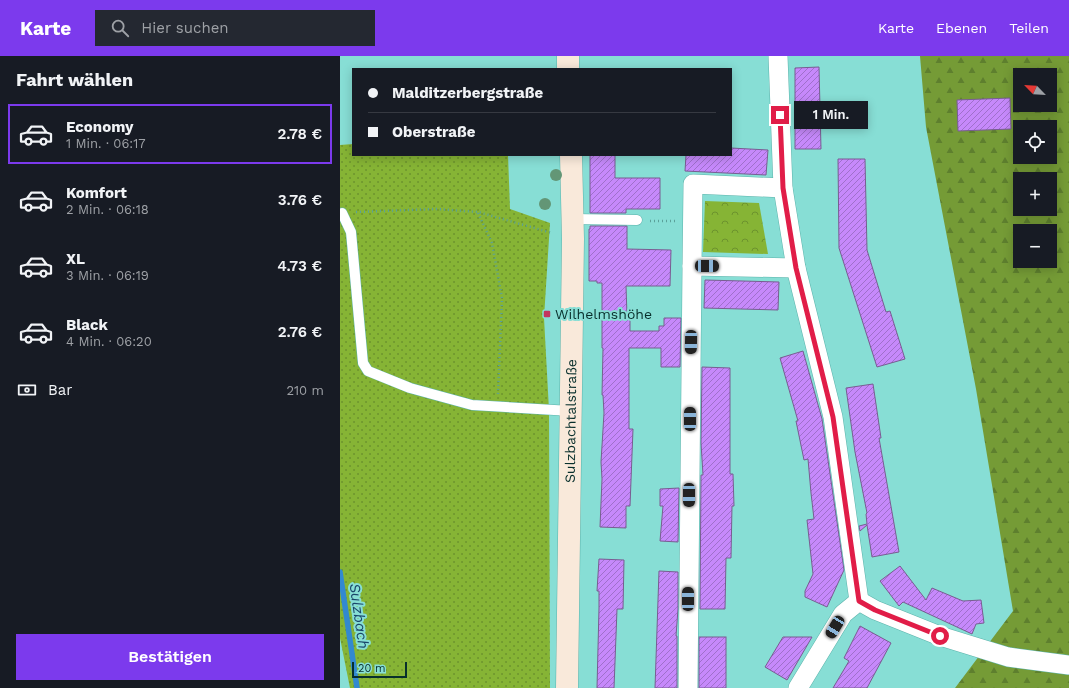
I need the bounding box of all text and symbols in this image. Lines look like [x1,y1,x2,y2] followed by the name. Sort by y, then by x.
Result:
[95,10,375,46] search box
[20,17,71,40] text: Karte
[109,17,131,39] icon: search
[141,19,229,37] text: Hier suchen
[878,20,914,36] text: Karte
[936,20,987,36] text: Ebenen
[1009,20,1049,36] text: Teilen
[1013,68,1057,112] north arrow
[1013,68,1057,268] map controls
[16,69,133,90] text: Fahrt wählen
[392,84,543,102] text: Malditzerbergstraße
[794,101,868,129] callout: 1 Min.
[771,106,789,124] route end
[813,107,849,122] text: 1 Min.
[18,116,54,152] icon: car
[66,118,133,136] text: Economy
[1013,120,1057,164] button: locate
[392,123,475,141] text: Oberstraße
[277,125,322,143] text: 2.78 €
[66,136,146,151] text: 1 Min. · 06:17
[1013,172,1057,216] button: +
[18,182,54,218] icon: car
[66,184,127,202] text: Komfort
[278,191,322,209] text: 3.76 €
[66,202,149,217] text: 2 Min. · 06:18
[1013,224,1057,268] button: −
[18,248,54,284] icon: car
[66,250,85,268] text: XL
[277,257,322,275] text: 4.73 €
[695,260,719,272] car
[66,268,149,283] text: 3 Min. · 06:19
[555,306,652,322] place label: Wilhelmshöhe
[542,309,552,319] marker: Wilhelmshöhe
[18,314,54,350] icon: car
[66,316,108,334] text: Black
[278,323,322,341] text: 2.76 €
[685,330,697,354] car
[66,334,152,349] text: 4 Min. · 06:20
[562,359,579,483] street label: Sulzbachtalstraße
[16,379,38,401] icon: cash
[48,381,72,399] text: Bar
[286,383,324,398] text: 210 m
[684,407,696,431] car
[683,483,695,507] car
[345,582,373,650] water label: Sulzbach
[682,587,694,611] car
[824,614,846,640] car
[931,627,949,645] route start
[16,634,324,680] button: Bestätigen
[352,660,407,679] scale bar
[358,662,386,675] text: 20 m

